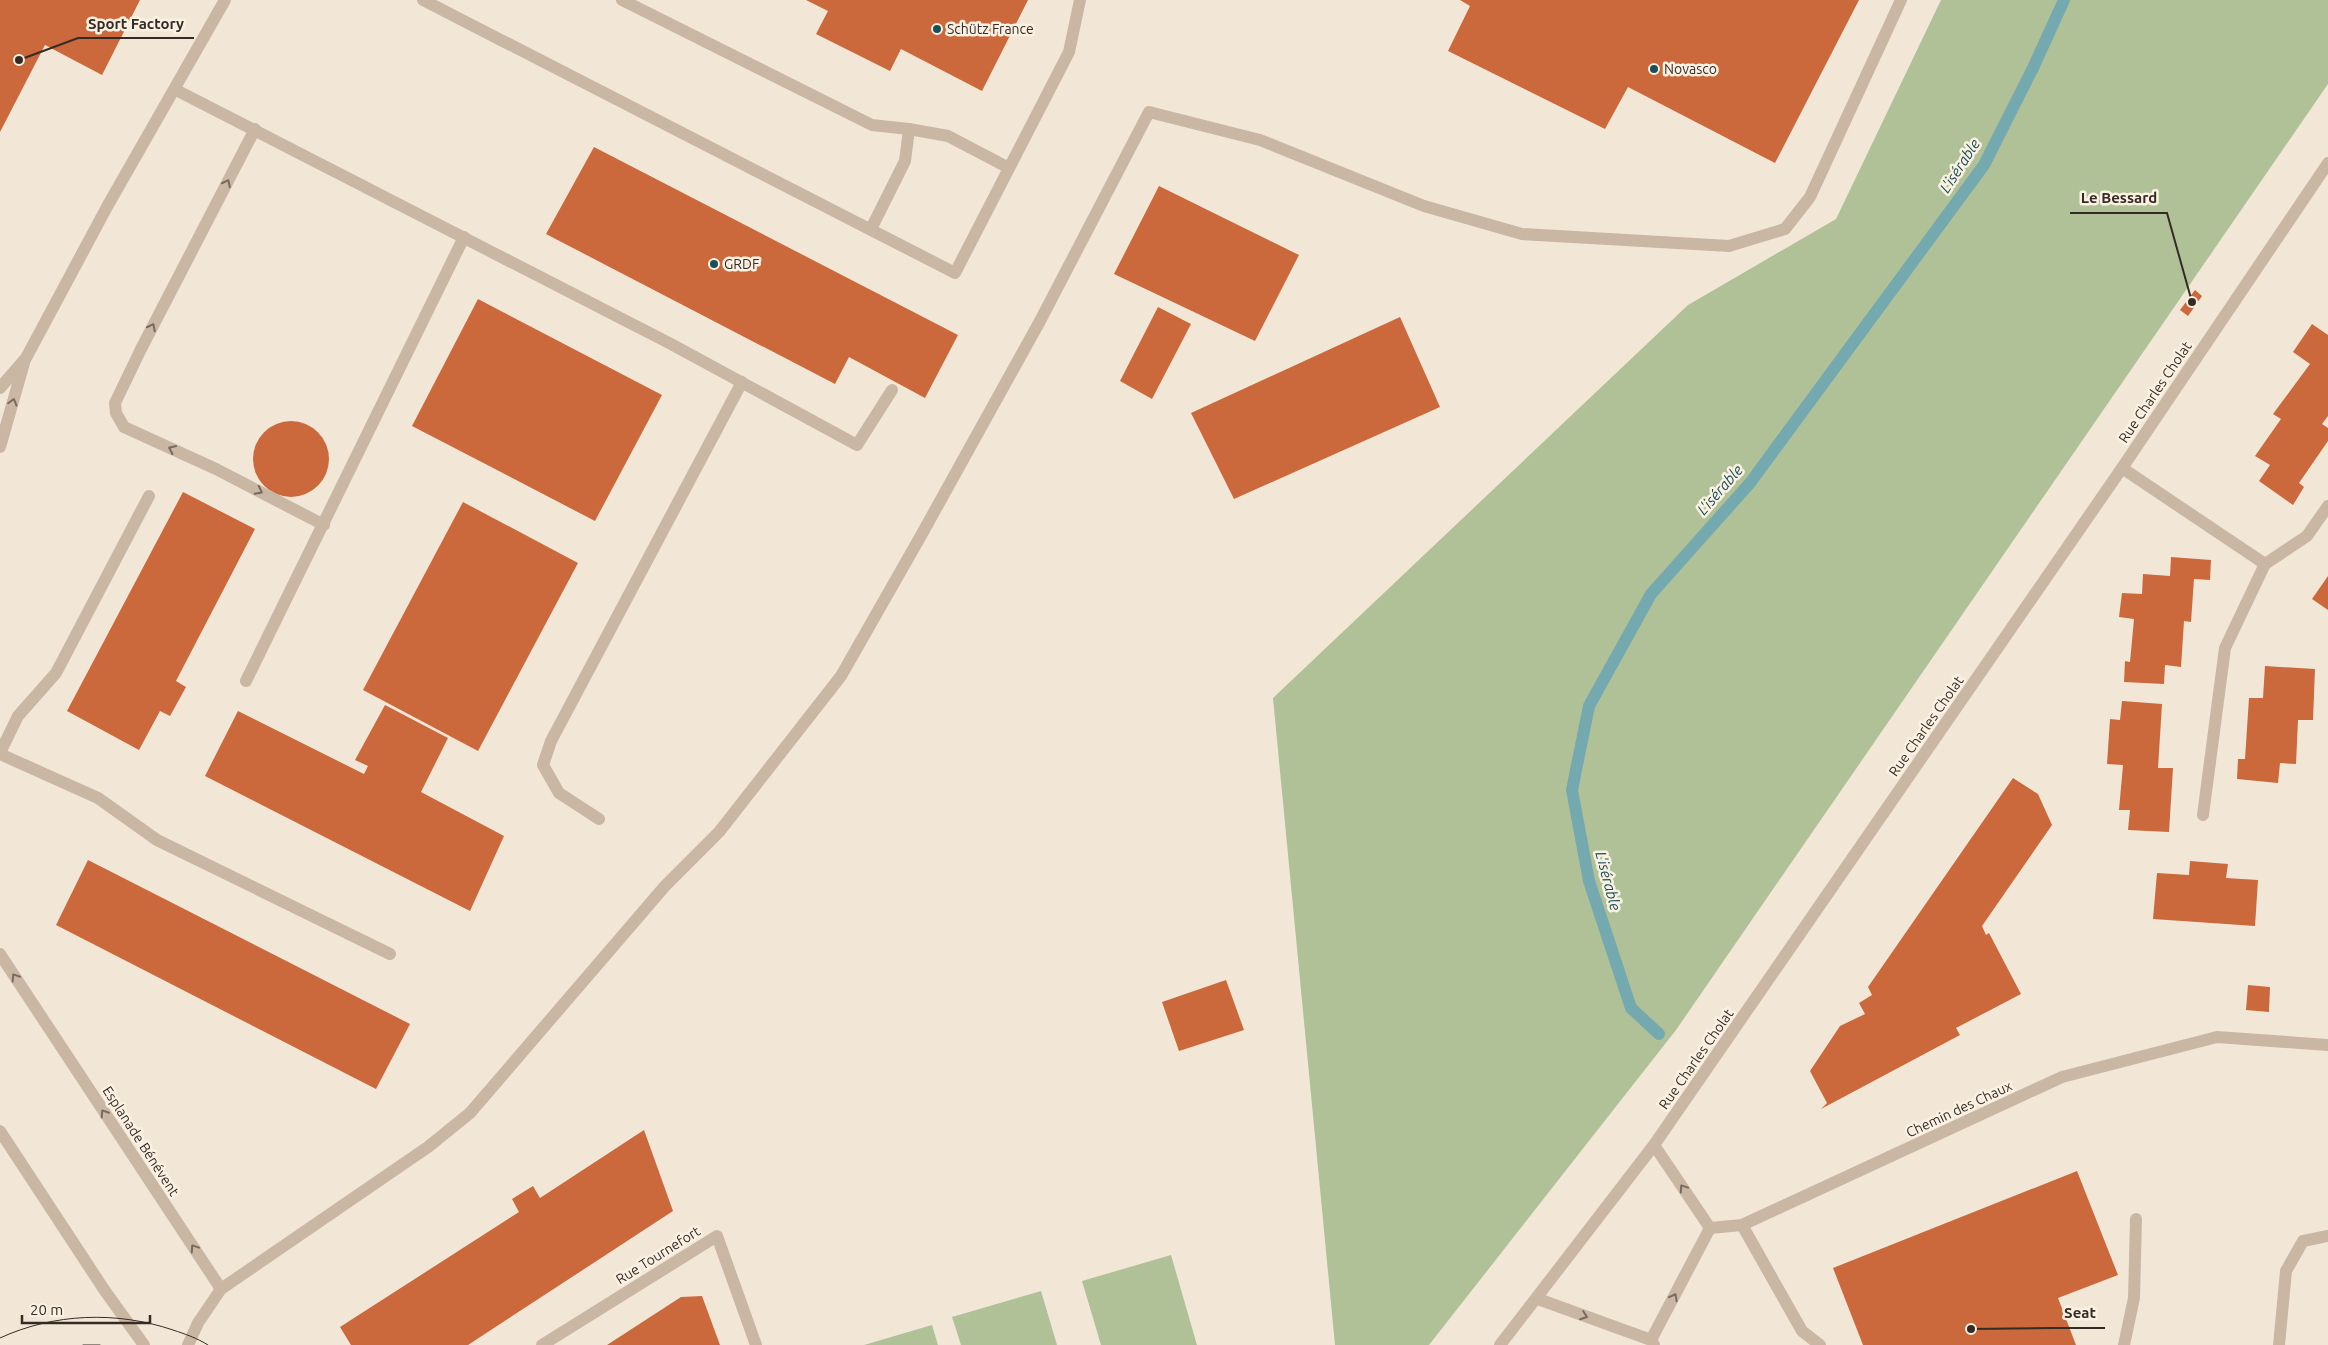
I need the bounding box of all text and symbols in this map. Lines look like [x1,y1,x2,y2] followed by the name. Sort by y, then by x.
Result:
[78,8,194,38] callout: Sport Factory
[88,15,184,32] text: Sport Factory
[947,21,1034,37] place label: Schütz France
[931,23,943,35] marker: Schütz France
[1664,61,1717,77] place label: Novasco
[1648,63,1660,75] marker: Novasco
[1936,135,1983,196] water label: L'isérable
[221,179,231,188] one-way arrow
[2070,183,2167,213] callout: Le Bessard
[2081,189,2157,206] text: Le Bessard
[724,256,759,272] place label: GRDF
[708,258,720,270] marker: GRDF
[146,324,156,333] one-way arrow
[2115,338,2195,446] street label: Rue Charles Cholat
[7,399,17,407] one-way arrow
[168,444,177,455] one-way arrow
[1693,461,1746,518] water label: L'isérable
[254,485,263,495] one-way arrow
[1885,672,1967,779] street label: Rue Charles Cholat
[1592,849,1625,913] water label: L'isérable
[12,973,21,983] one-way arrow
[1655,1005,1737,1112] street label: Rue Charles Cholat
[1903,1077,2015,1141] street label: Chemin des Chaux
[100,1083,183,1199] street label: Esplanade Bénévent
[101,1109,111,1118] one-way arrow
[1680,1184,1689,1193] one-way arrow
[613,1222,703,1287] street label: Rue Tournefort
[191,1245,200,1254] one-way arrow
[22,1292,150,1324] scale bar
[1668,1294,1678,1303] one-way arrow
[2054,1298,2105,1328] callout: Seat
[30,1301,63,1318] text: 20 m
[2064,1304,2096,1321] text: Seat
[1579,1309,1588,1320] one-way arrow

